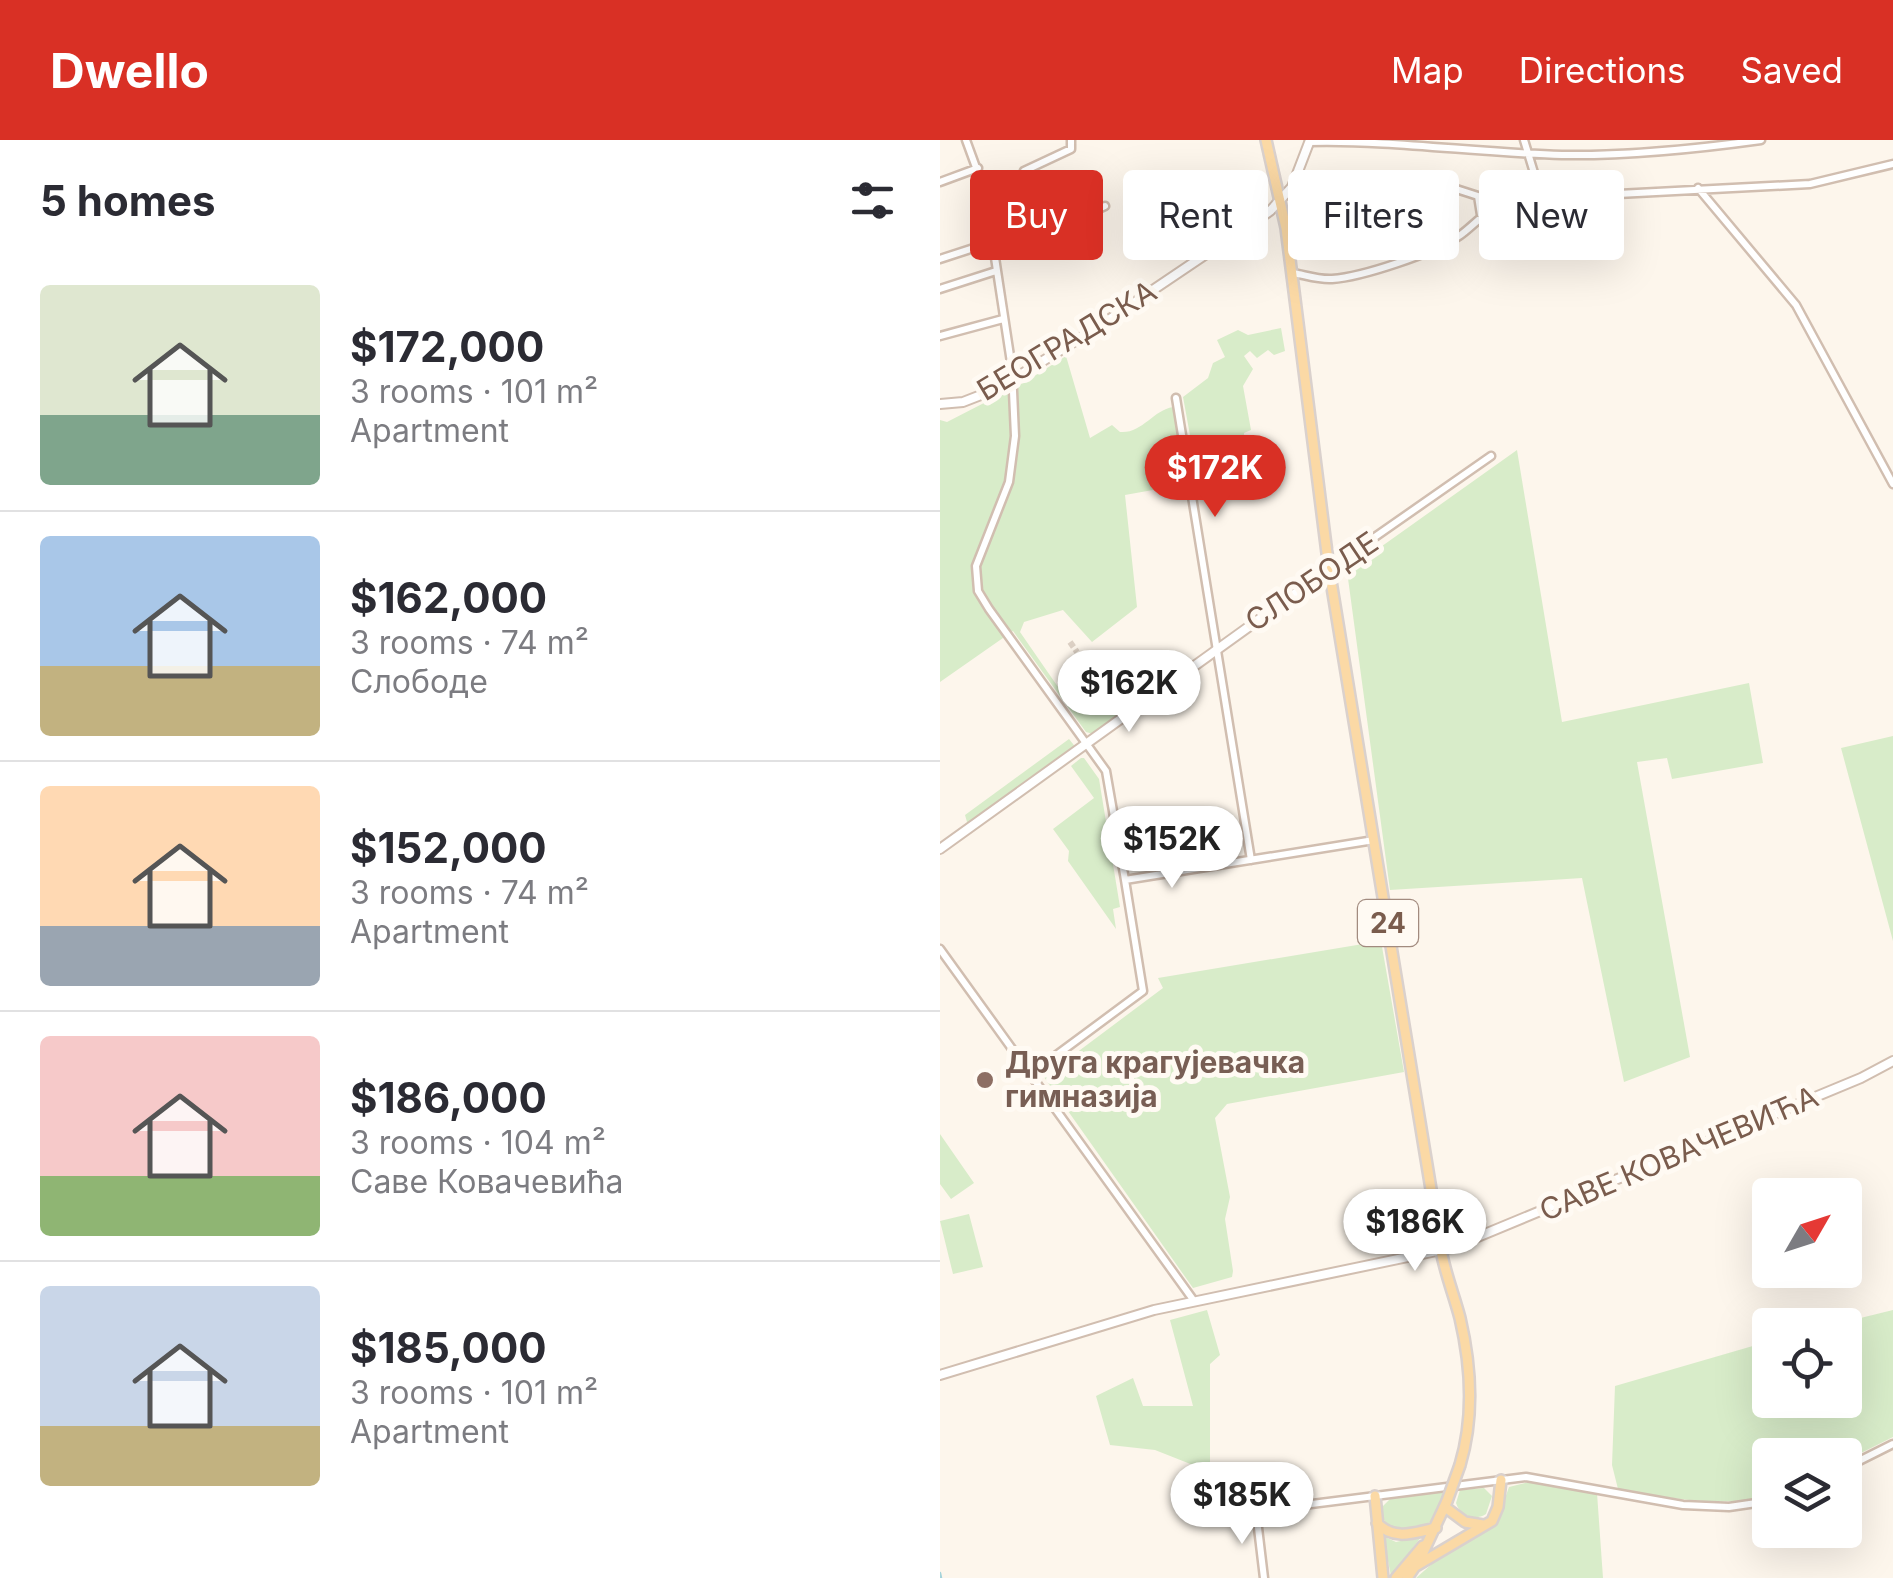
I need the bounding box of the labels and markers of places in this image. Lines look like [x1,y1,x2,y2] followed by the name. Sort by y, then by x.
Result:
[1145,435,1285,520] pin: $172K
[1059,650,1199,735] pin: $162K
[1102,806,1242,891] pin: $152K
[1005,1044,1305,1114] place label: Друга крагујевачка гимназија
[974,1069,996,1091] marker: Друга крагујевачка гимназија
[1345,1189,1485,1274] pin: $186K
[1172,1462,1312,1547] pin: $185K

